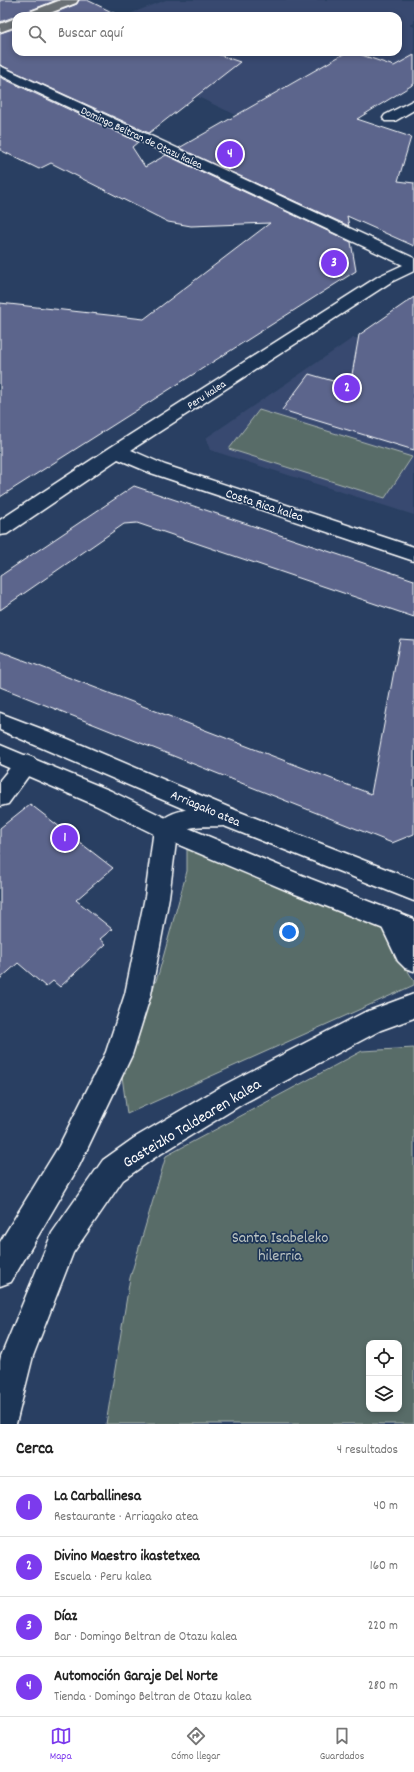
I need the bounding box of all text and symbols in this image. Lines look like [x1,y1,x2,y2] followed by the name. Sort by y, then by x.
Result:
[12,12,402,56] search box
[26,23,48,45] icon: search
[58,23,123,45] text: Buscar aquí
[78,103,205,174] street label: Domingo Beltran de Otazu kalea
[217,139,243,169] pin: 4
[321,248,347,278] pin: 3
[334,373,360,403] pin: 2
[185,377,230,414] street label: Peru kalea
[223,485,306,528] street label: Costa Rica kalea
[167,786,244,833] street label: Arriagako atea
[52,823,78,853] pin: 1
[279,922,299,942] your location
[119,1073,266,1175] street label: Gasteizko Taldearen kalea
[232,1227,328,1268] park label: Santa Isabeleko hilerria
[366,1340,402,1412] map controls
[366,1340,402,1376] button: locate
[366,1376,402,1412] button: layers
[16,1438,53,1462] text: Cerca
[337,1441,398,1460] text: 4 resultados
[54,1486,141,1508] text: La Carballinesa
[28,1497,30,1516] text: 1
[374,1497,398,1516] text: 40 m
[54,1508,198,1527] text: Restaurante · Arriagako atea
[54,1546,200,1568] text: Divino Maestro ikastetxea
[26,1557,32,1576] text: 2
[370,1557,398,1576] text: 160 m
[54,1568,151,1587] text: Escuela · Peru kalea
[54,1606,77,1628] text: Díaz
[26,1617,32,1636] text: 3
[368,1617,398,1636] text: 220 m
[54,1628,237,1647] text: Bar · Domingo Beltran de Otazu kalea
[54,1666,218,1688] text: Automoción Garaje Del Norte
[26,1677,32,1696] text: 4
[368,1677,398,1696] text: 280 m
[54,1688,251,1707] text: Tienda · Domingo Beltran de Otazu kalea
[50,1725,72,1765] tab: Mapa
[171,1725,220,1765] tab: Cómo llegar
[320,1725,364,1765] tab: Guardados

